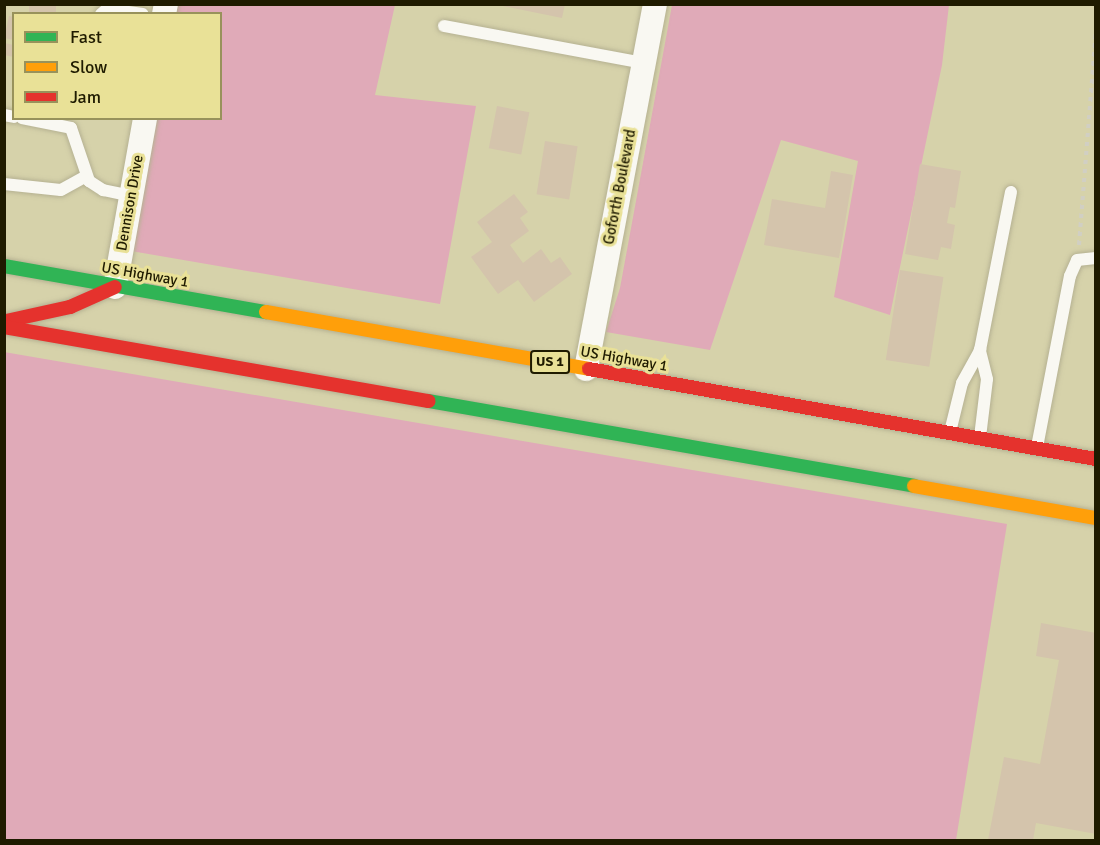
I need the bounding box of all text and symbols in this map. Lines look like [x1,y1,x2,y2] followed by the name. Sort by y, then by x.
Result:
[12,12,222,120] legend
[70,26,102,48] text: Fast
[70,56,107,78] text: Slow
[70,86,101,108] text: Jam
[600,128,640,246] street label: Goforth Boulevard
[113,154,147,252] street label: Dennison Drive
[100,258,190,292] street label: US Highway 1
[579,342,669,376] street label: US Highway 1
[529,351,571,373] road number: US 1

